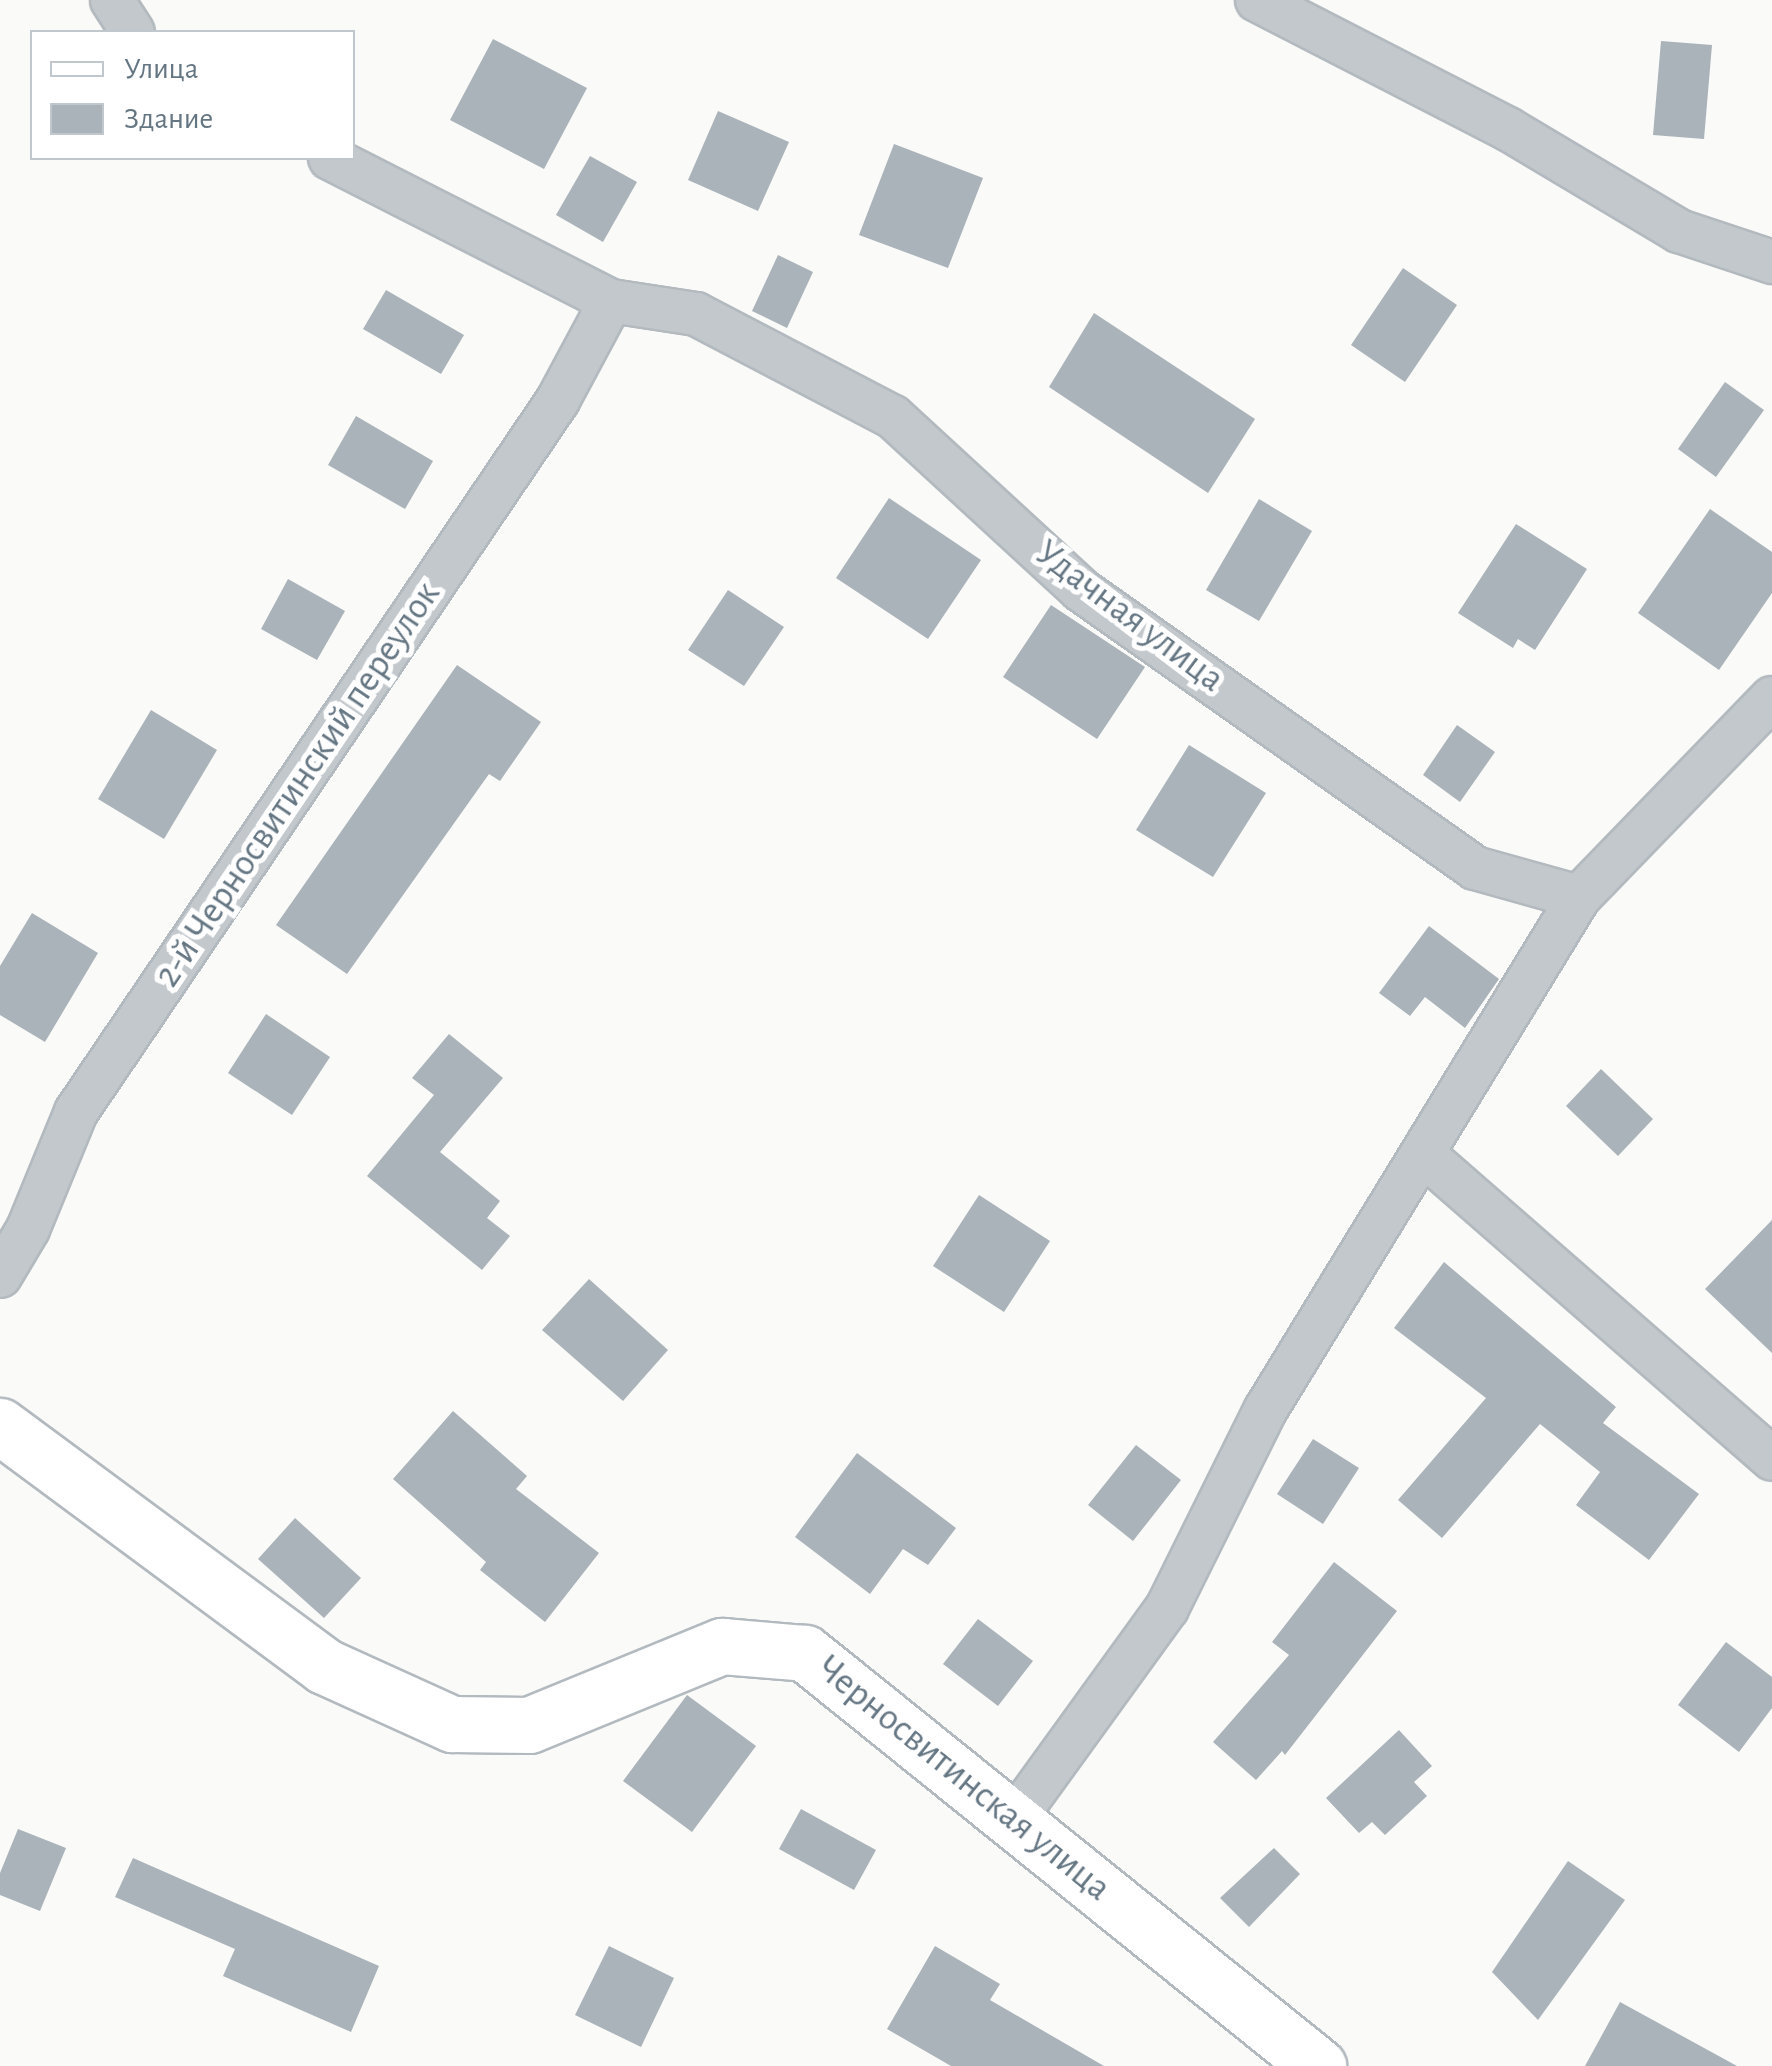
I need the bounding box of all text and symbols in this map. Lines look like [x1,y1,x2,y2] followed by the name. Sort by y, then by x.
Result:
[30,30,355,160] legend
[124,54,199,84] text: Улица
[124,104,213,134] text: Здание
[1025,531,1233,703] street label: Удачная улица
[145,574,451,996] street label: 2-й Черносвитинский переулок
[807,1646,1119,1912] street label: Черносвитинская улица

